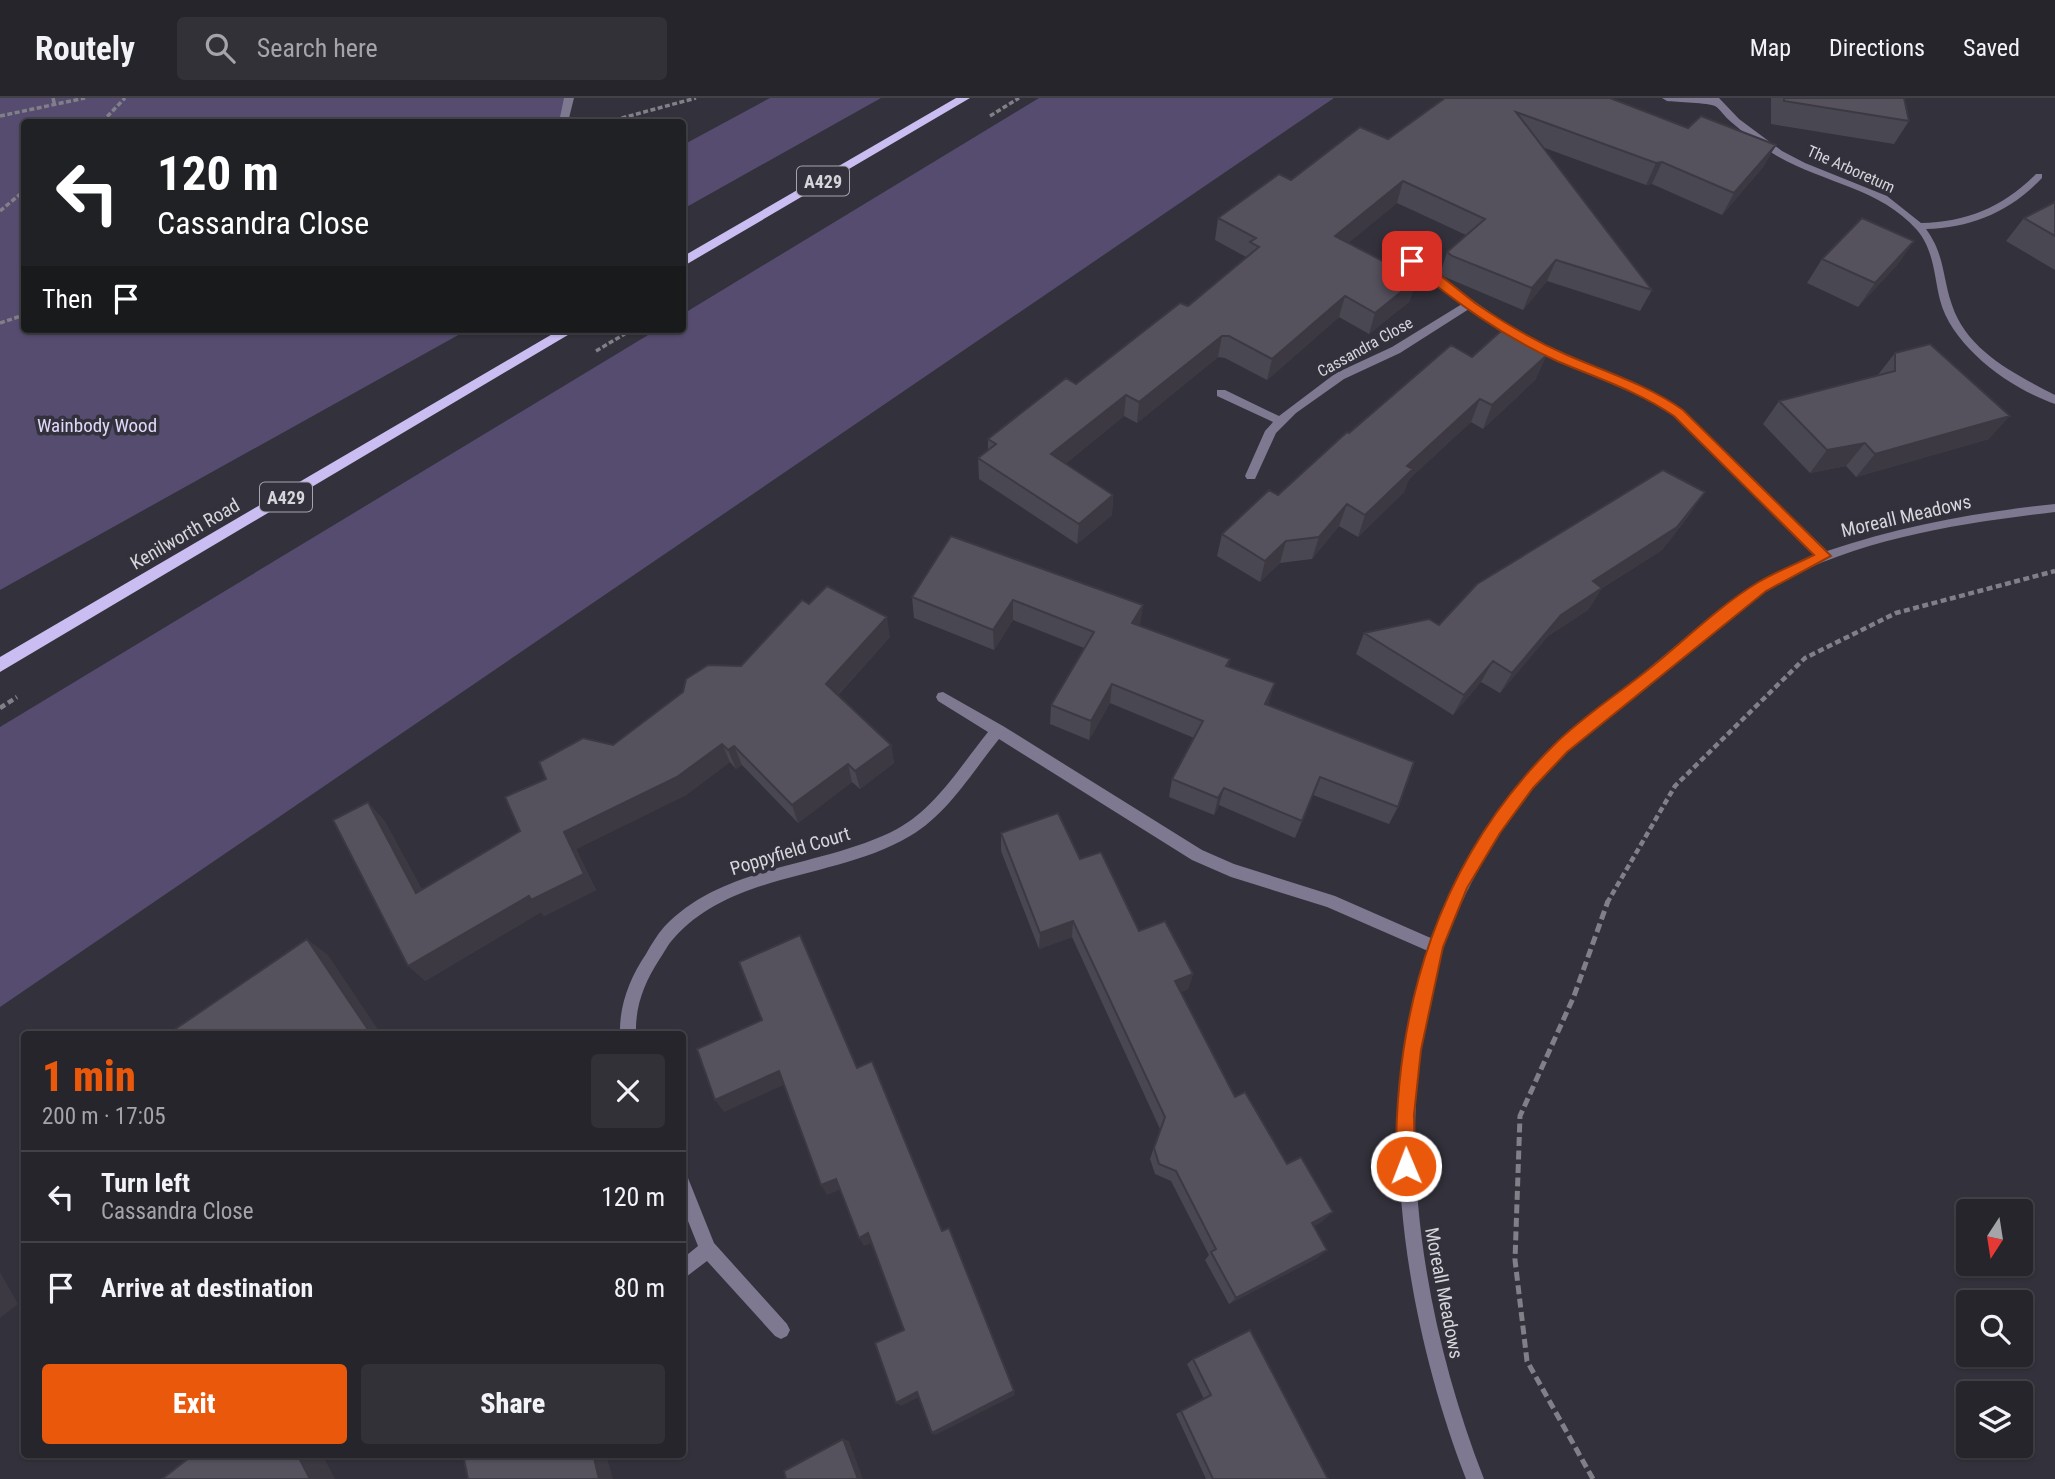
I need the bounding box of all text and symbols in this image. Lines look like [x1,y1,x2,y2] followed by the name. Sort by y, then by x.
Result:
[177,17,667,80] search box
[35,29,135,68] text: Routely
[201,29,239,67] icon: search
[257,33,378,63] text: Search here
[1750,34,1791,62] text: Map
[1829,34,1925,62] text: Directions
[1963,34,2020,62] text: Saved
[1804,141,1898,197] street label: The Arboretum
[157,145,279,202] text: 120 m
[42,147,133,238] icon: left
[797,166,849,196] road number: A429
[157,204,369,242] text: Cassandra Close
[1382,231,1442,291] pin
[1393,242,1431,280] icon: arrive
[107,280,145,318] icon: arrive
[42,284,93,314] text: Then
[1314,313,1416,381] street label: Cassandra Close
[37,414,157,437] park label: Wainbody Wood
[260,482,312,512] road number: A429
[1839,490,1973,542] street label: Moreall Meadows
[126,493,244,575] street label: Kenilworth Road
[727,822,853,880] street label: Poppyfield Court
[42,1052,136,1101] text: 1 min
[591,1054,665,1128] button: close
[42,1103,166,1130] text: 200 m · 17:05
[1369,1129,1443,1203] position arrow
[101,1168,190,1198] text: Turn left
[42,1178,80,1216] icon: left
[601,1182,665,1212] text: 120 m
[101,1198,254,1225] text: Cassandra Close
[1956,1199,2034,1276] north arrow
[1956,1199,2033,1458] map controls
[1420,1226,1468,1360] street label: Moreall Meadows
[42,1269,80,1307] icon: arrive
[101,1273,313,1303] text: Arrive at destination
[614,1273,665,1303] text: 80 m
[1956,1290,2033,1367] button: search
[42,1364,347,1444] button: Exit
[361,1364,665,1444] button: Share
[1956,1381,2033,1458] button: layers

